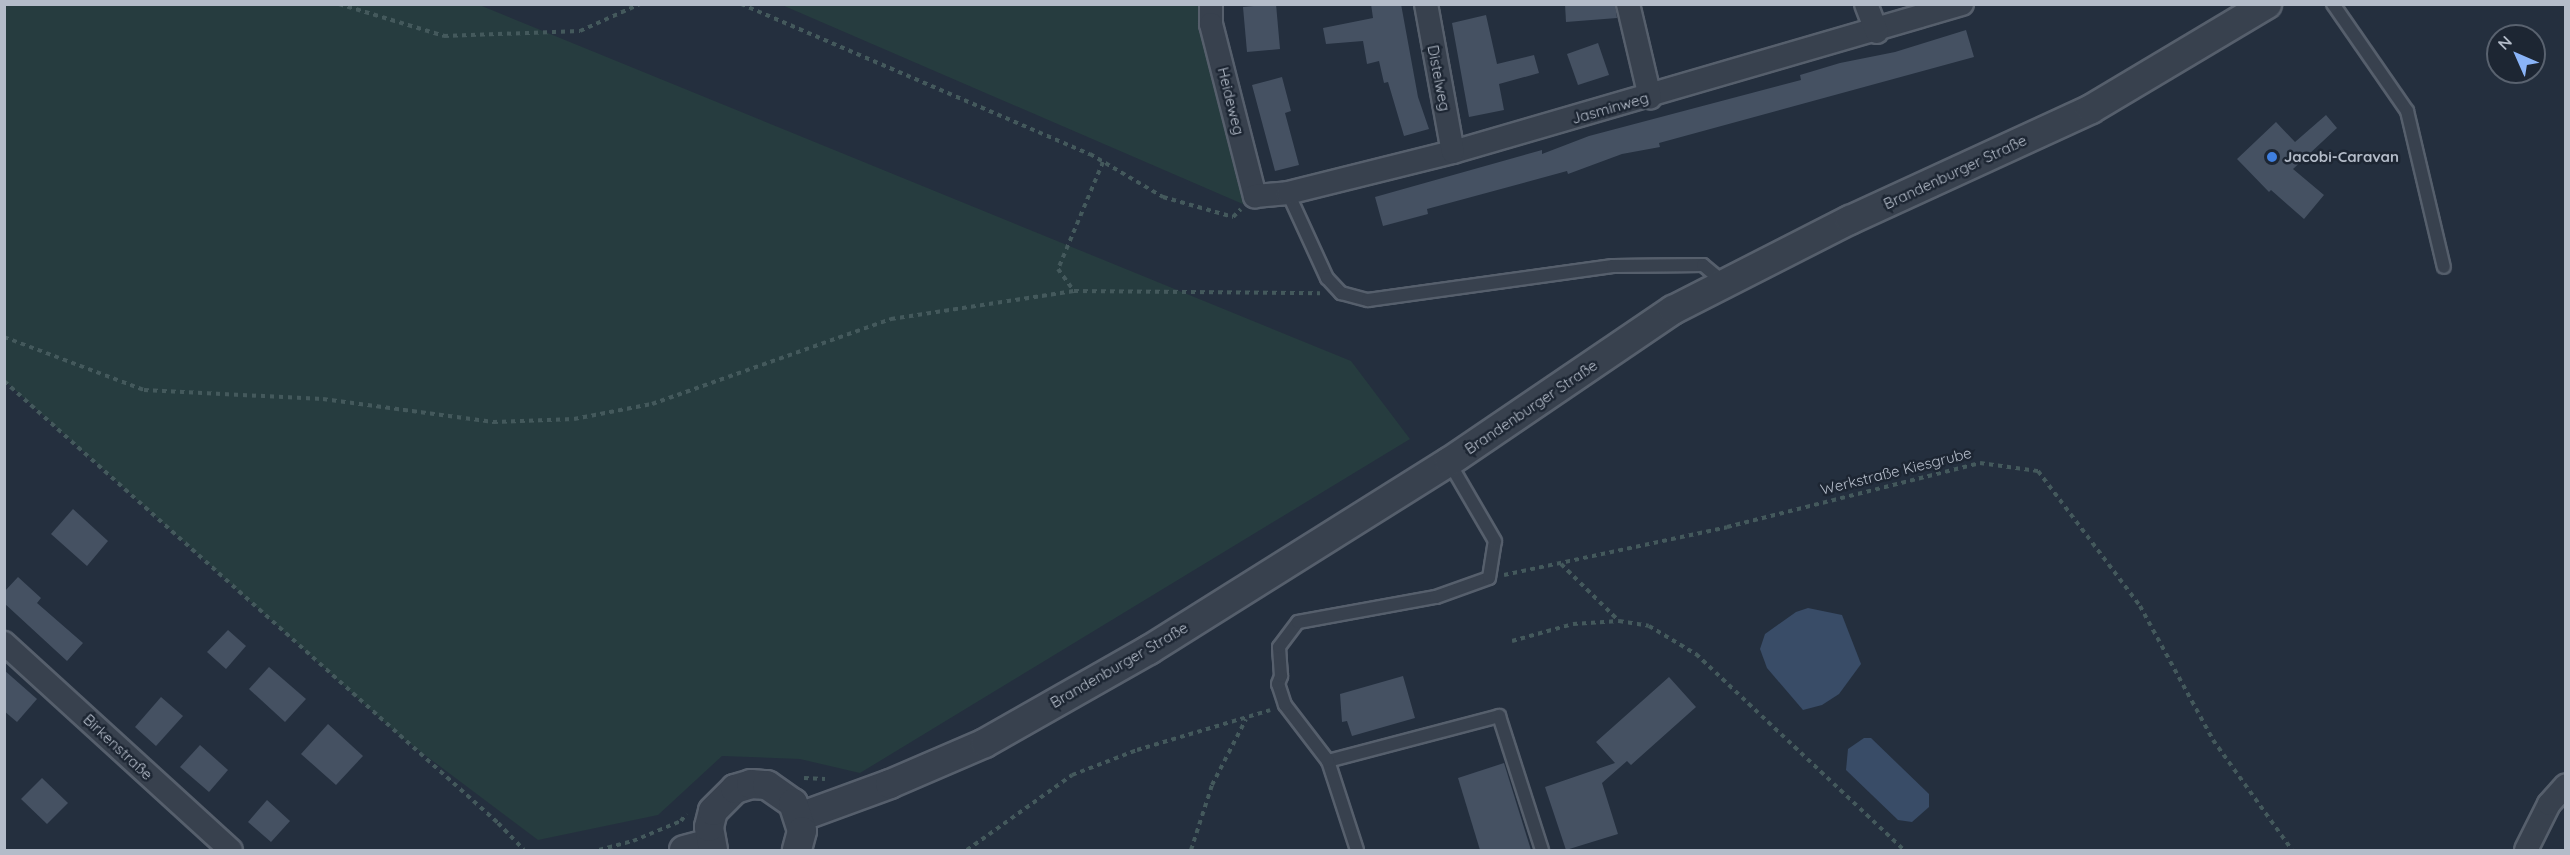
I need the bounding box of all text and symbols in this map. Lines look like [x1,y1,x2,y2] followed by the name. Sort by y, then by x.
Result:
[2486,24,2546,84] north arrow
[2493,31,2516,54] text: N
[1424,44,1454,112] street label: Distelweg
[1214,65,1248,137] street label: Heideweg
[1569,88,1651,128] street label: Jasminweg
[1881,131,2029,213] street label: Brandenburger Straße
[2284,148,2399,166] place label: Jacobi-Caravan
[2265,150,2279,164] marker: Jacobi-Caravan
[1461,356,1601,458] street label: Brandenburger Straße
[1819,444,1973,498] street label: Werkstraße Kiesgrube
[1047,618,1191,712] street label: Brandenburger Straße
[80,710,156,784] street label: Birkenstraße

